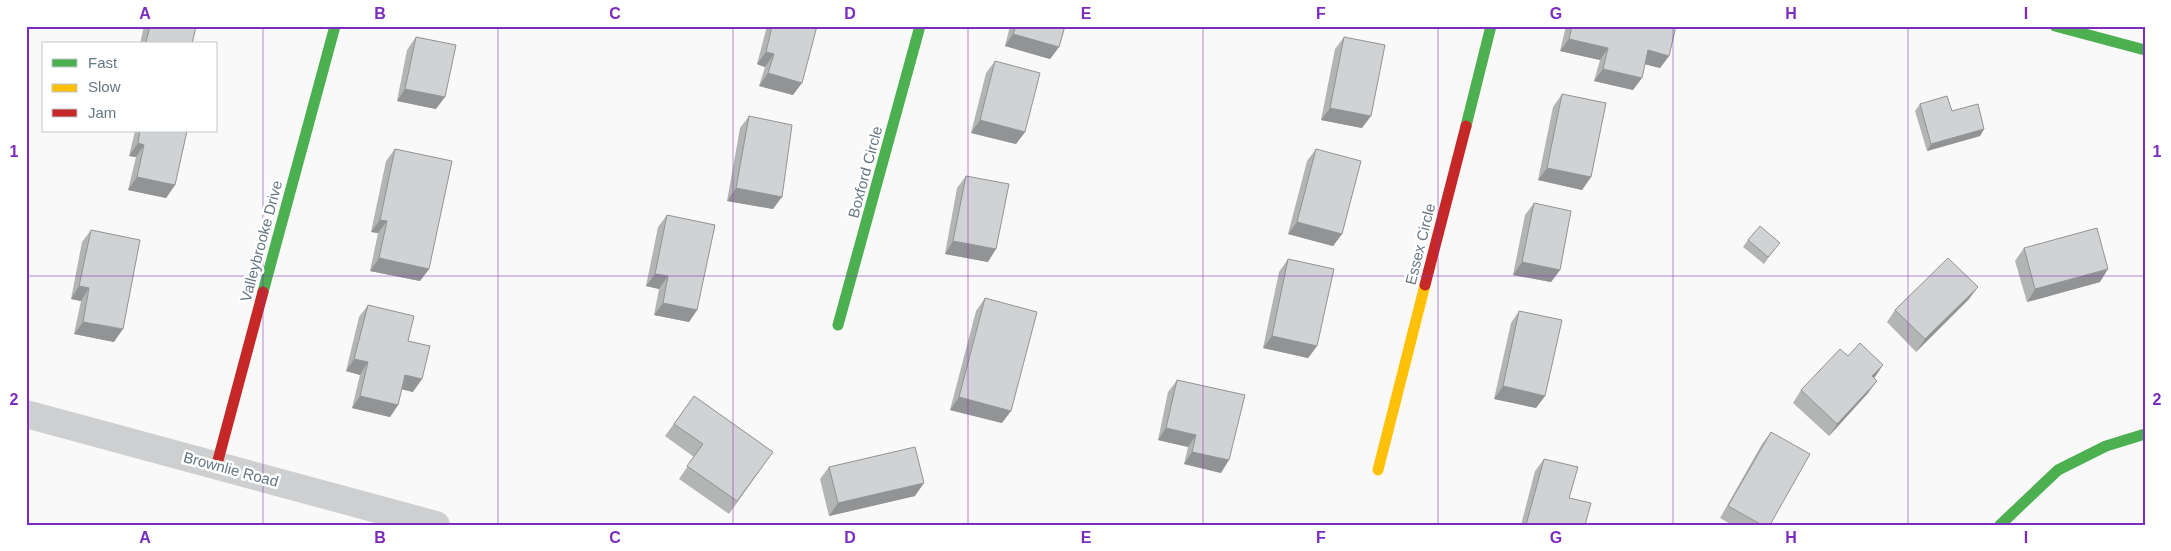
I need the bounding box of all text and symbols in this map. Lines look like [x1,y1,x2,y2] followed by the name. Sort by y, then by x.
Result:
[139,5,151,22] text: A
[374,5,386,22] text: B
[609,5,621,22] text: C
[844,5,856,22] text: D
[1081,5,1092,22] text: E
[1316,5,1326,22] text: F
[1550,5,1562,22] text: G
[1785,5,1797,22] text: H
[2024,5,2028,22] text: I
[42,42,218,132] legend
[88,54,118,71] text: Fast
[88,78,121,95] text: Slow
[88,104,116,121] text: Jam
[845,124,885,220] street label: Boxford Circle
[10,143,19,160] text: 1
[2153,143,2162,160] text: 1
[237,179,285,303] street label: Valleybrooke Drive
[1402,202,1438,286] street label: Essex Circle
[10,391,19,408] text: 2
[2153,391,2162,408] text: 2
[182,448,280,490] street label: Brownlie Road
[139,529,151,546] text: A
[374,529,386,546] text: B
[609,529,621,546] text: C
[844,529,856,546] text: D
[1081,529,1092,546] text: E
[1316,529,1326,546] text: F
[1550,529,1562,546] text: G
[1785,529,1797,546] text: H
[2024,529,2028,546] text: I

